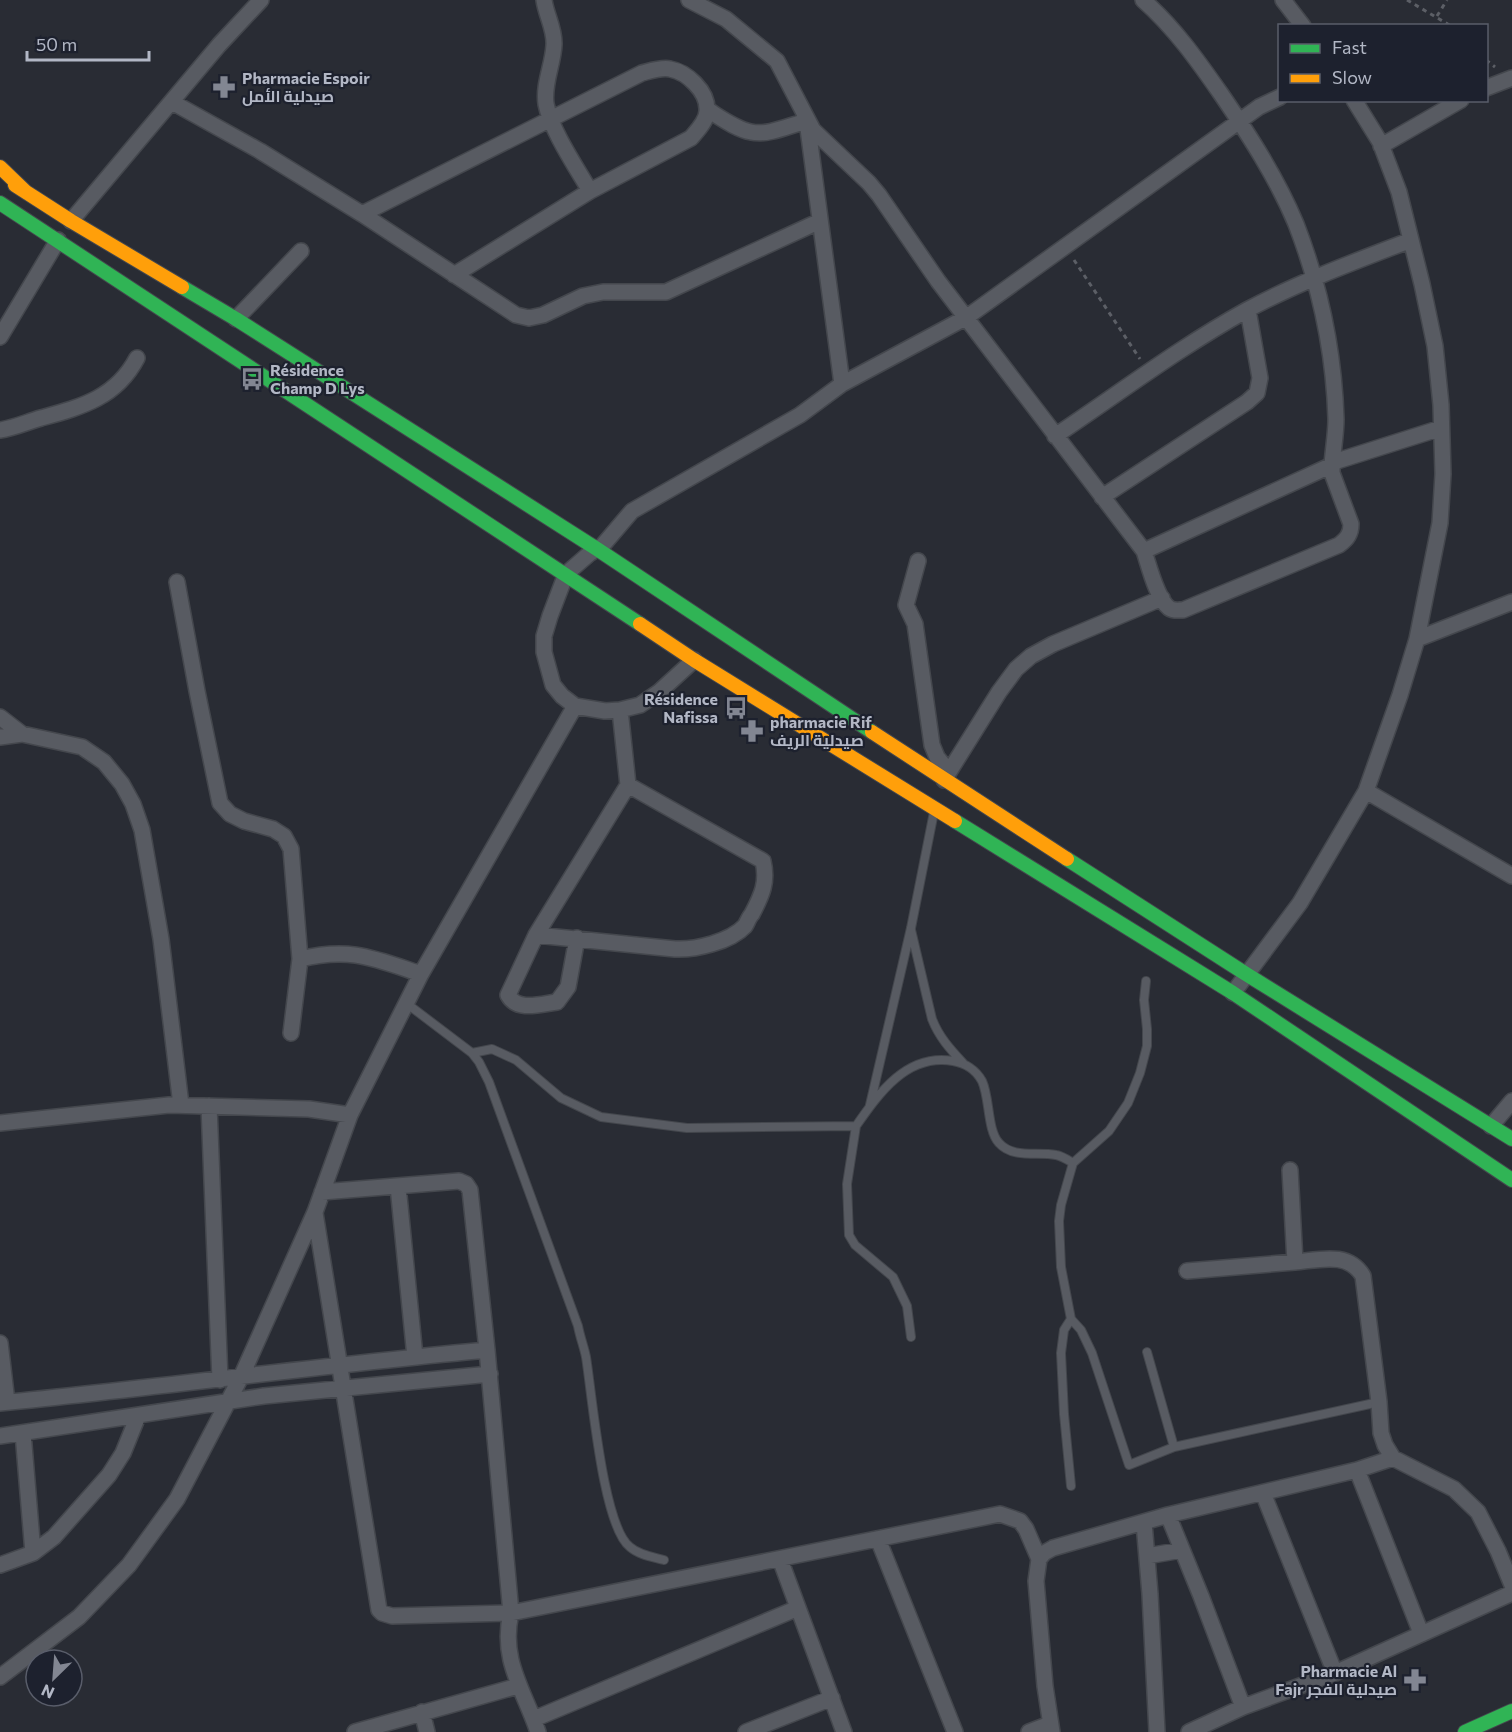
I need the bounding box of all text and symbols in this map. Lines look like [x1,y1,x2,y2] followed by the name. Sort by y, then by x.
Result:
[27,24,148,62] scale bar
[1278,24,1488,102] legend
[36,33,77,55] text: 50 m
[1332,36,1367,58] text: Fast
[1332,66,1372,88] text: Slow
[242,68,370,106] place label: Pharmacie Espoir صيدلية الأمل
[211,74,237,100] pharmacy icon: Pharmacie Espoir صيدلية الأمل
[270,360,365,397] place label: Résidence Champ D Lys
[239,366,265,392] bus stop icon: Résidence Champ D Lys
[644,689,718,726] place label: Résidence Nafissa
[723,695,749,721] bus stop icon: Résidence Nafissa
[770,712,872,750] place label: pharmacie Rif صيدلية الريف
[739,718,765,744] pharmacy icon: pharmacie Rif صيدلية الريف
[24,1648,84,1708] north arrow
[1275,1661,1397,1699] place label: Pharmacie Al Fajr صيدلية الفجر
[1402,1667,1428,1693] pharmacy icon: Pharmacie Al Fajr صيدلية الفجر
[38,1681,57,1703] text: N

